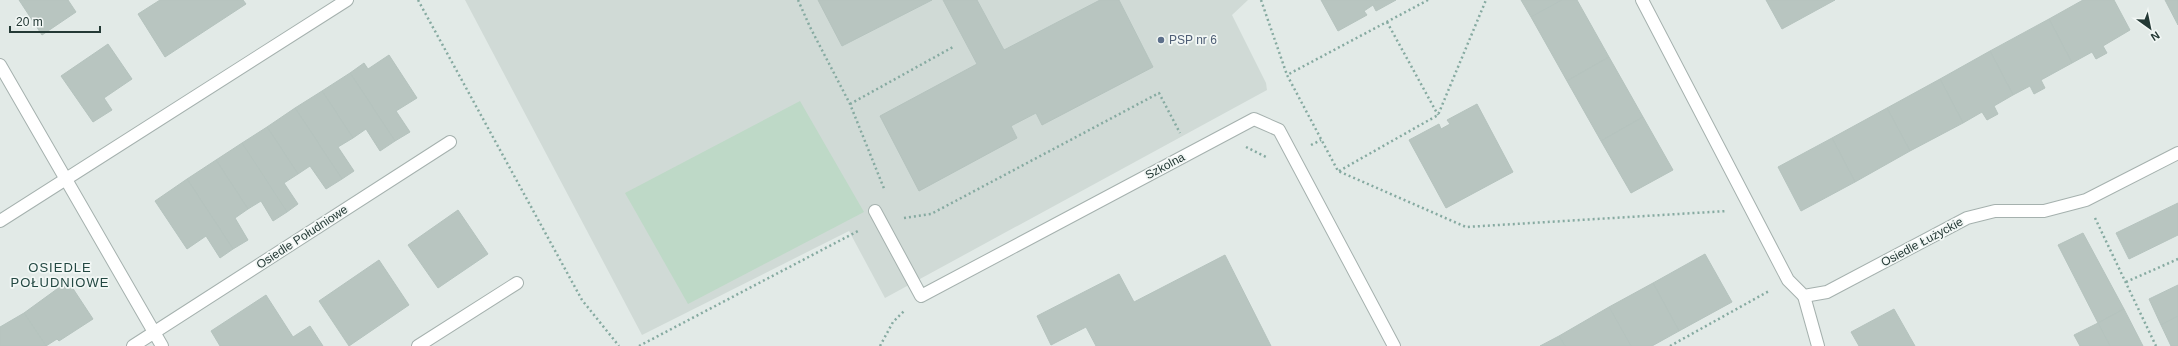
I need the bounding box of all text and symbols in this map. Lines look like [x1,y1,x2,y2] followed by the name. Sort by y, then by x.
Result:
[10,8,100,34] scale bar
[2130,8,2170,48] north arrow
[16,15,43,29] text: 20 m
[2149,29,2162,44] text: N
[1169,33,1217,47] place label: PSP nr 6
[1156,35,1166,45] marker: PSP nr 6
[1143,150,1187,182] street label: Szkolna
[254,202,351,272] street label: Osiedle Południowe
[1879,214,1966,269] street label: Osiedle Łużyckie
[11,260,109,290] district label: OSIEDLE POŁUDNIOWE

